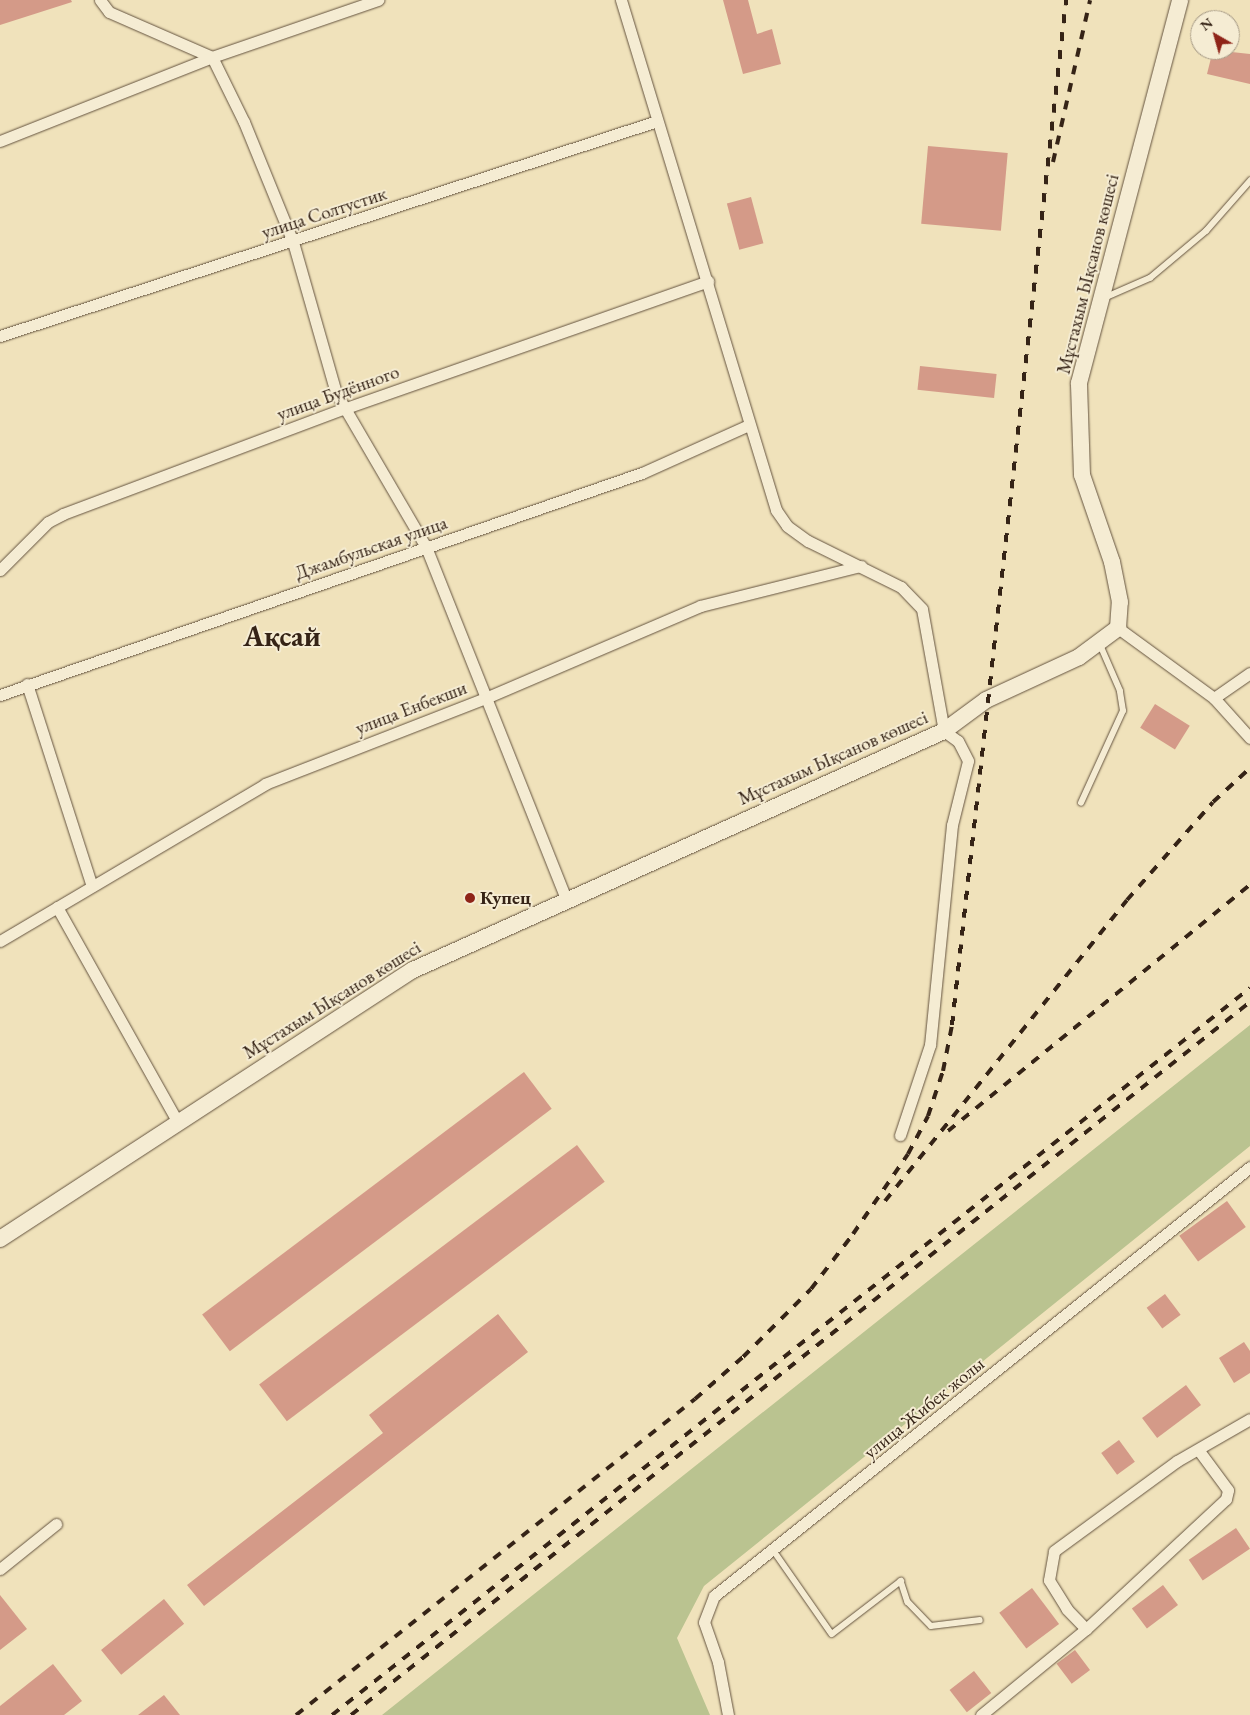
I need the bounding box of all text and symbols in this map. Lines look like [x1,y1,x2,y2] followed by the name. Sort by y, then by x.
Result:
[1190,10,1240,60] north arrow
[1196,13,1216,35] text: N
[1052,172,1124,376] street label: Мұстахым Ықсанов көшесі
[259,182,389,244] street label: улица Солтустик
[274,360,402,426] street label: улица Будённого
[292,511,450,585] street label: Джамбульская улица
[243,620,321,654] district label: Ақсай
[352,676,470,740] street label: улица Енбекши
[735,706,931,810] street label: Мұстахым Ықсанов көшесі
[480,887,531,909] place label: Купец
[464,892,476,904] marker: Купец
[239,936,425,1064] street label: Мұстахым Ықсанов көшесі
[859,1352,989,1464] street label: улица Жибек жолы

